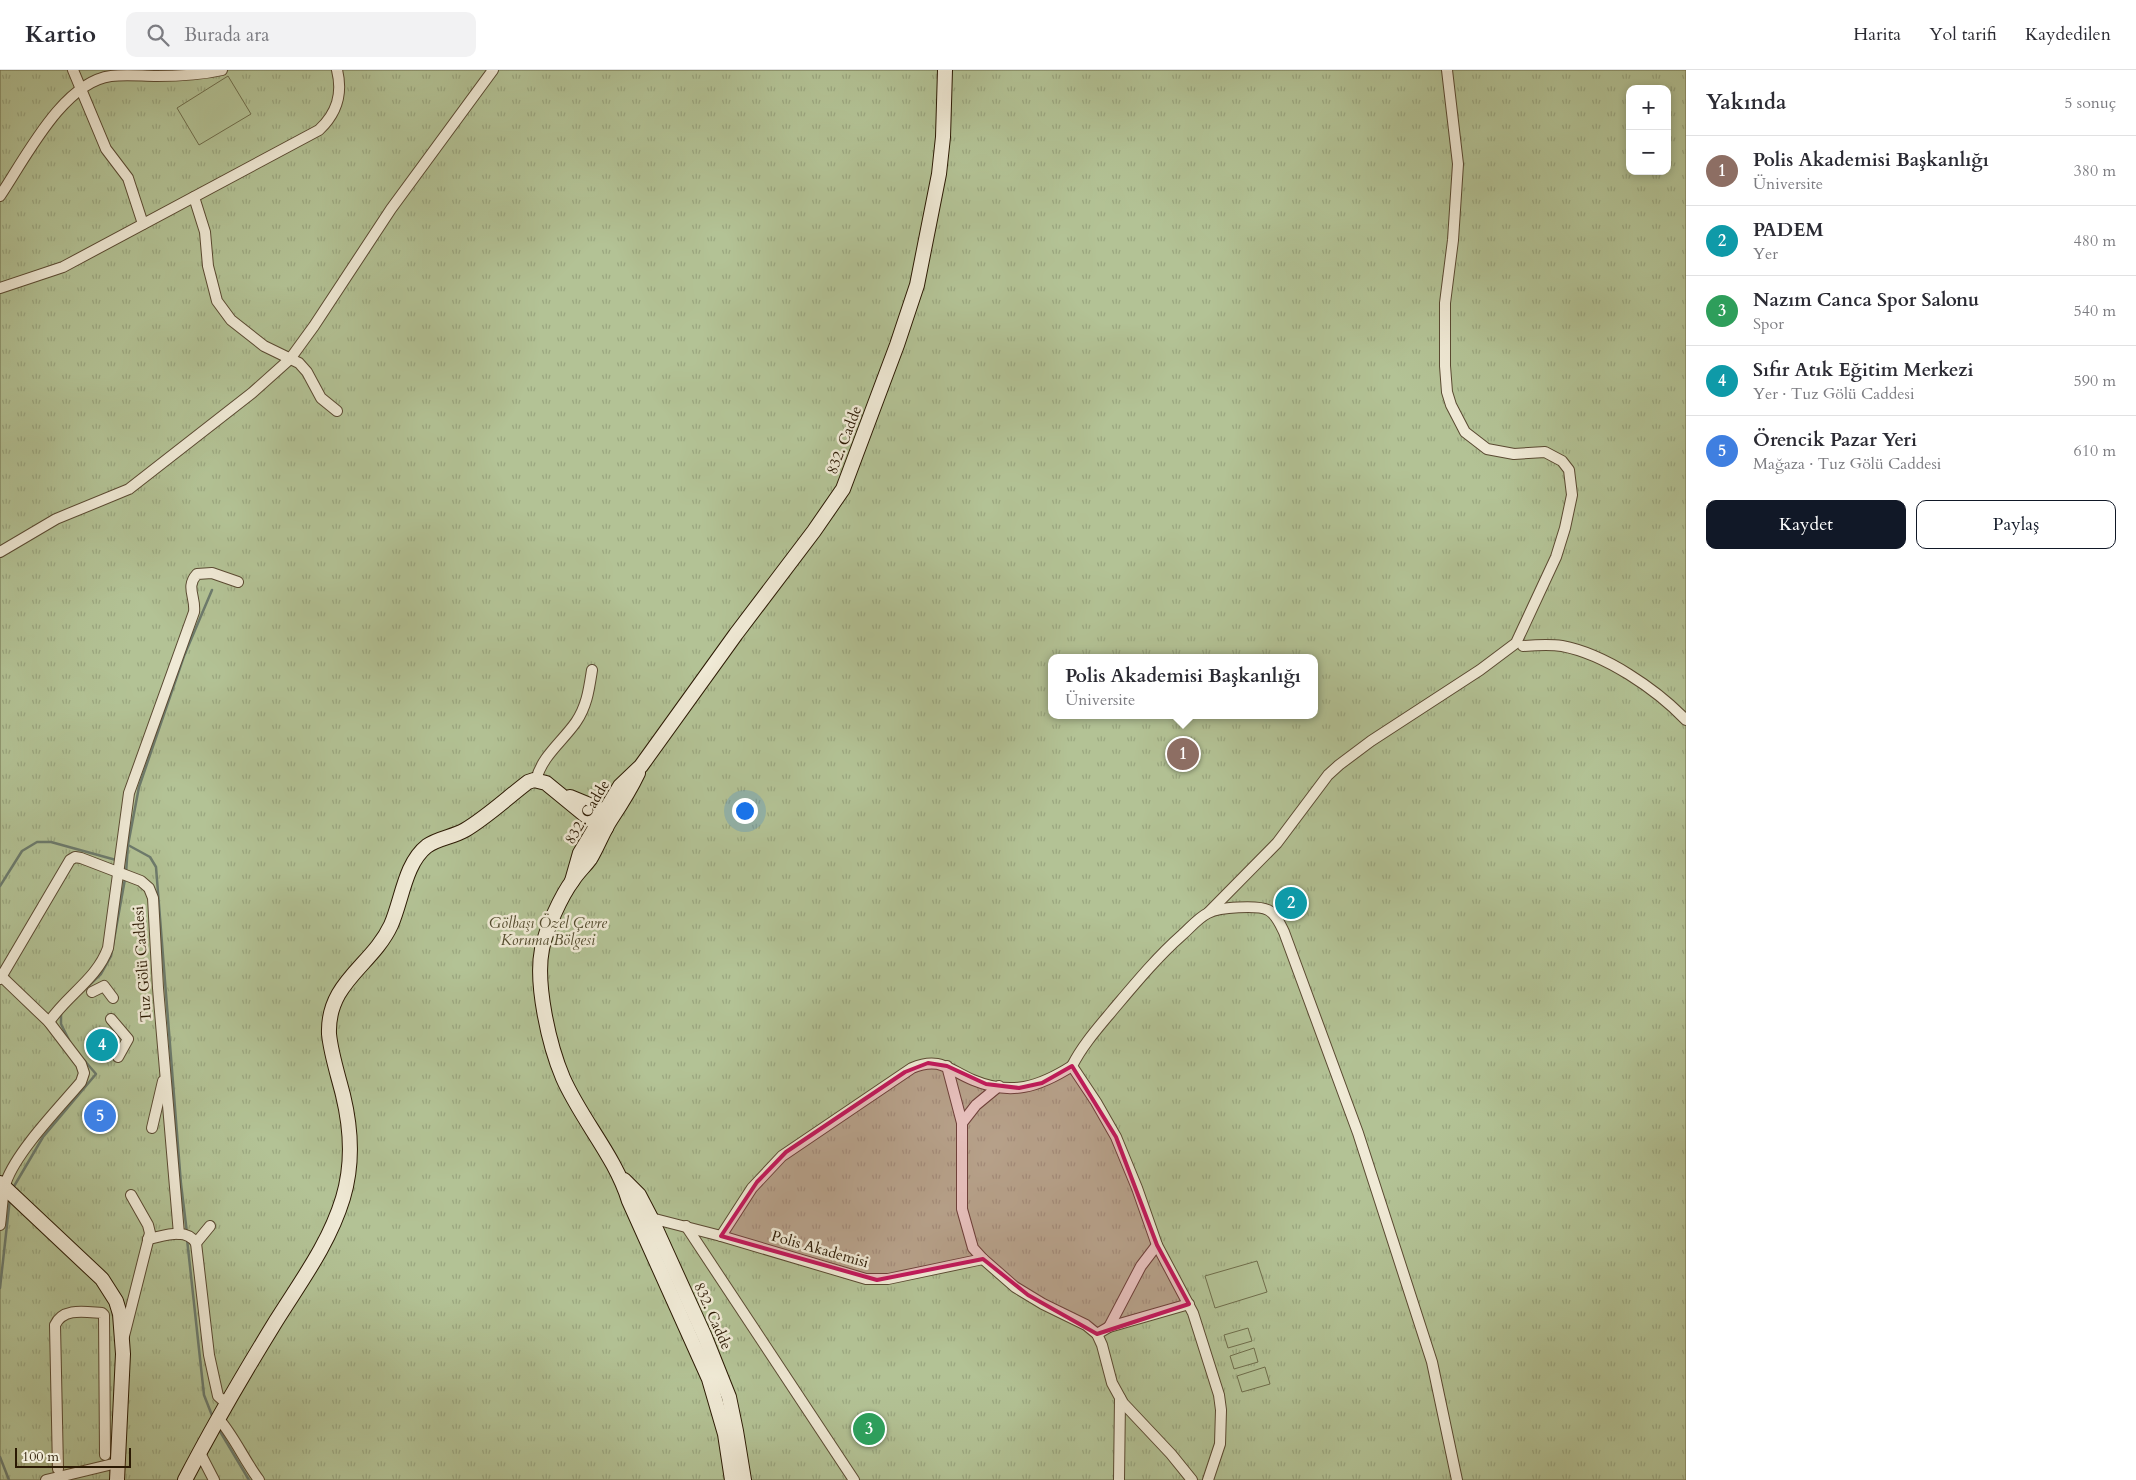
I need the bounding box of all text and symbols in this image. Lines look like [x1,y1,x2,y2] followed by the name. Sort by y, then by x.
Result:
[126,12,476,57] search box
[25,18,96,51] text: Kartio
[144,21,172,49] icon: search
[184,22,269,48] text: Burada ara
[1853,22,1901,47] text: Harita
[1929,22,1997,47] text: Yol tarifi
[2025,22,2111,47] text: Kaydedilen
[1626,85,1671,175] map controls
[1626,85,1671,130] button: +
[1706,88,1786,117] text: Yakında
[2064,92,2116,114] text: 5 sonuç
[1626,130,1671,175] button: −
[1753,147,1989,173] text: Polis Akademisi Başkanlığı
[1718,160,1726,182] text: 1
[2074,160,2116,182] text: 380 m
[1753,173,1823,195] text: Üniversite
[1753,217,1824,243] text: PADEM
[1718,230,1726,252] text: 2
[2074,230,2116,252] text: 480 m
[1753,243,1778,265] text: Yer
[1753,287,1979,313] text: Nazım Canca Spor Salonu
[1718,300,1726,322] text: 3
[2074,300,2116,322] text: 540 m
[1753,313,1784,335] text: Spor
[1753,357,1974,383] text: Sıfır Atık Eğitim Merkezi
[1718,370,1726,392] text: 4
[2074,370,2116,392] text: 590 m
[1753,383,1914,405] text: Yer · Tuz Gölü Caddesi
[822,403,866,477] street label: 832. Cadde
[1753,427,1917,453] text: Örencik Pazar Yeri
[1718,440,1726,462] text: 5
[2074,440,2116,462] text: 610 m
[1753,453,1941,475] text: Mağaza · Tuz Gölü Caddesi
[1706,500,1906,549] button: Kaydet
[1916,500,2116,549] button: Paylaş
[1048,654,1318,719] popup
[1065,663,1301,689] text: Polis Akademisi Başkanlığı
[1065,689,1135,711] text: Üniversite
[1167,735,1199,773] pin: 1
[560,776,614,848] street label: 832. Cadde
[732,798,758,824] your location
[1275,884,1307,922] pin: 2
[128,905,156,1023] street label: Tuz Gölü Caddesi
[489,913,607,950] park label: Gölbaşı Özel Çevre Koruma Bölgesi
[86,1026,118,1064] pin: 4
[84,1097,116,1135] pin: 5
[769,1226,871,1272] street label: Polis Akademisi
[689,1279,737,1353] street label: 832. Cadde
[853,1410,885,1448] pin: 3
[15,1445,131,1468] scale bar
[22,1447,59,1466] text: 100 m

